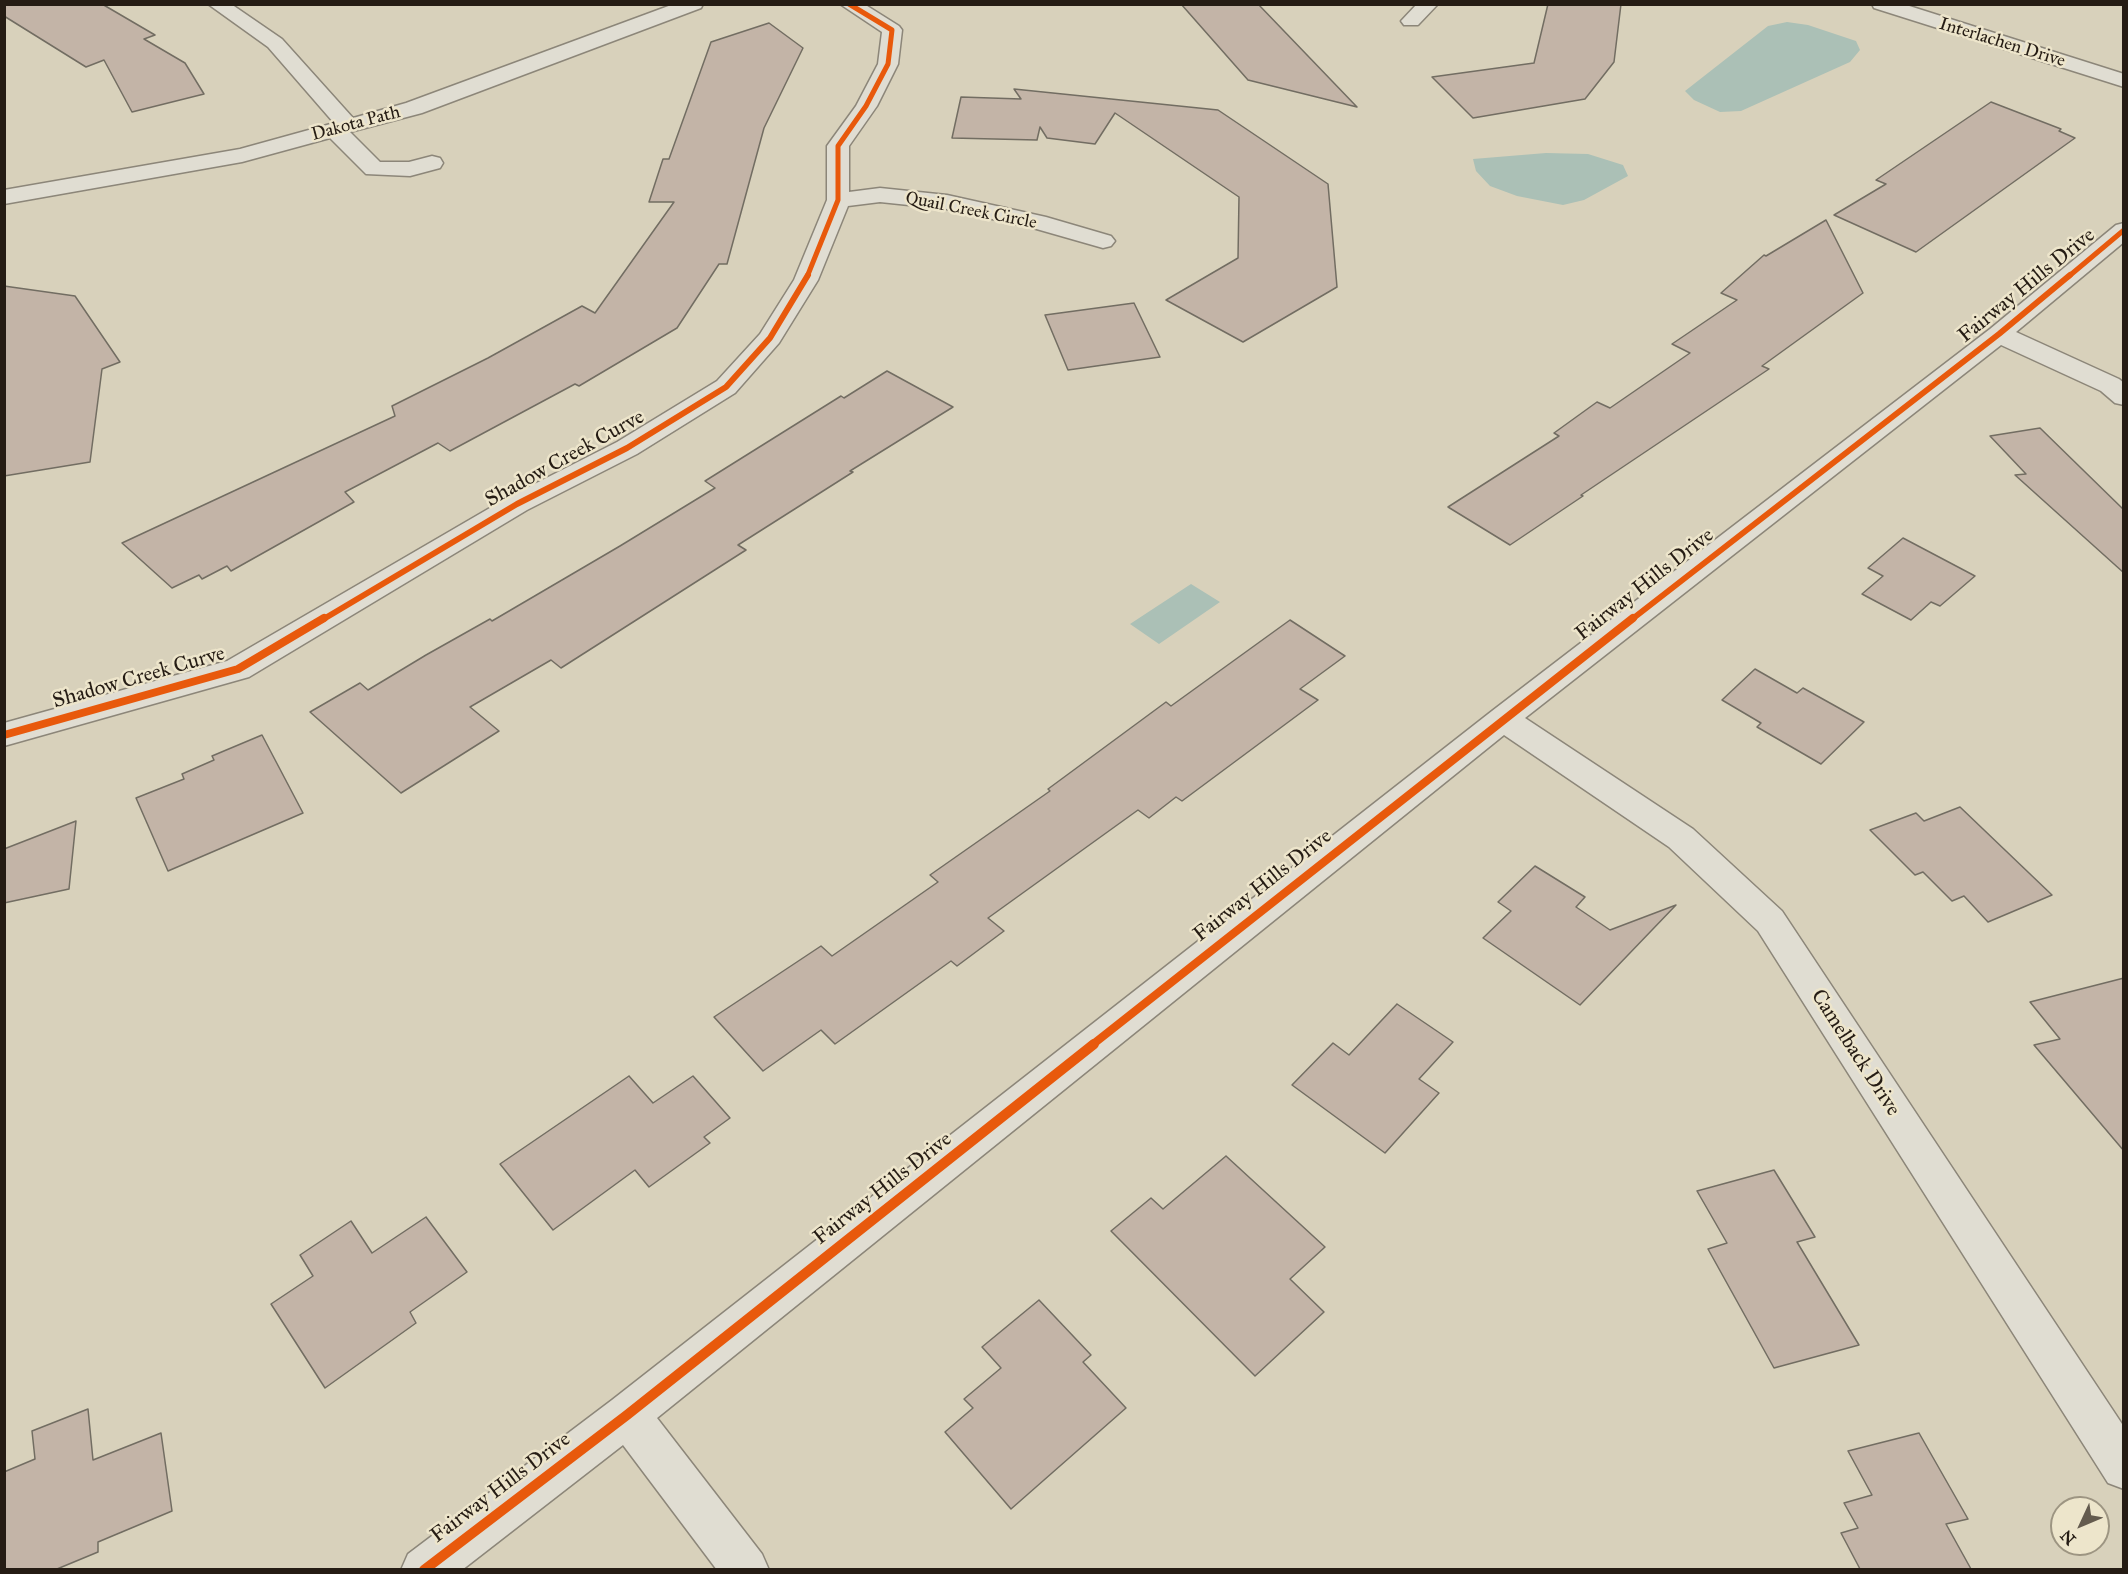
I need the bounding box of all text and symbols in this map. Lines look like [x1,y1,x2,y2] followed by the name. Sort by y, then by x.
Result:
[1936,14,2068,72] street label: Interlachen Drive
[309,102,403,146] street label: Dakota Path
[903,188,1039,234] street label: Quail Creek Circle
[1954,223,2100,349] street label: Fairway Hills Drive
[481,405,649,513] street label: Shadow Creek Curve
[1571,523,1719,647] street label: Fairway Hills Drive
[50,641,228,715] street label: Shadow Creek Curve
[1189,824,1337,948] street label: Fairway Hills Drive
[1805,985,1905,1121] street label: Camelback Drive
[809,1127,957,1251] street label: Fairway Hills Drive
[426,1427,576,1549] street label: Fairway Hills Drive
[2050,1496,2110,1556] north arrow
[2057,1526,2080,1549] text: N

